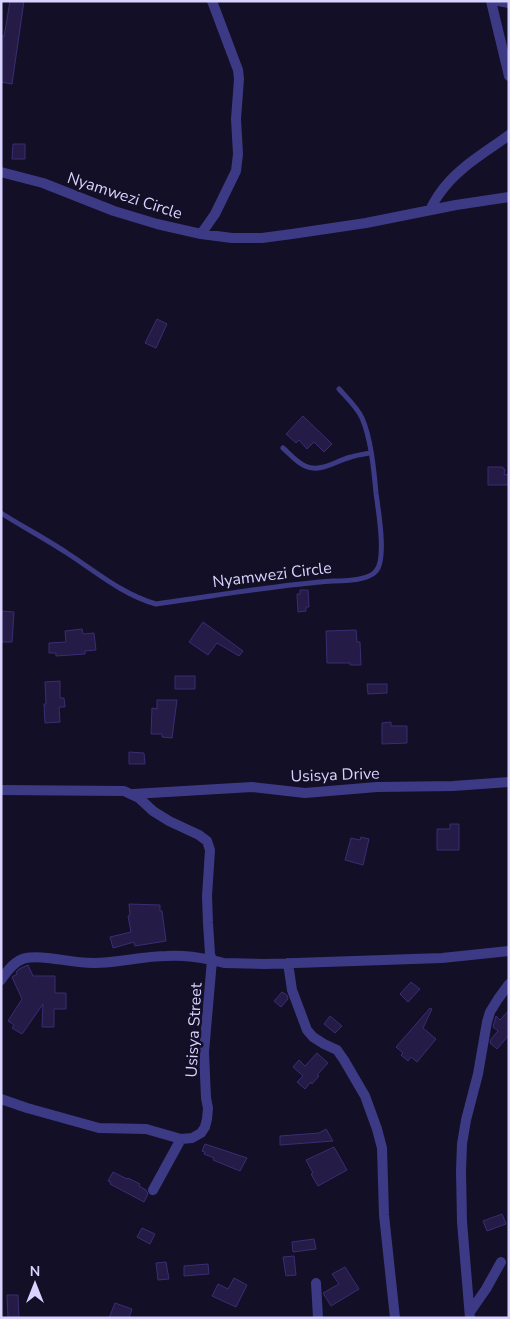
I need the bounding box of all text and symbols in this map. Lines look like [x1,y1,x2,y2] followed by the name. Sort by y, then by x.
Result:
[64,167,185,225] street label: Nyamwezi Circle
[211,557,333,593] street label: Nyamwezi Circle
[290,762,380,788] street label: Usisya Drive
[181,982,207,1078] street label: Usisya Street
[10,1259,60,1309] north arrow
[30,1262,40,1281] text: N

